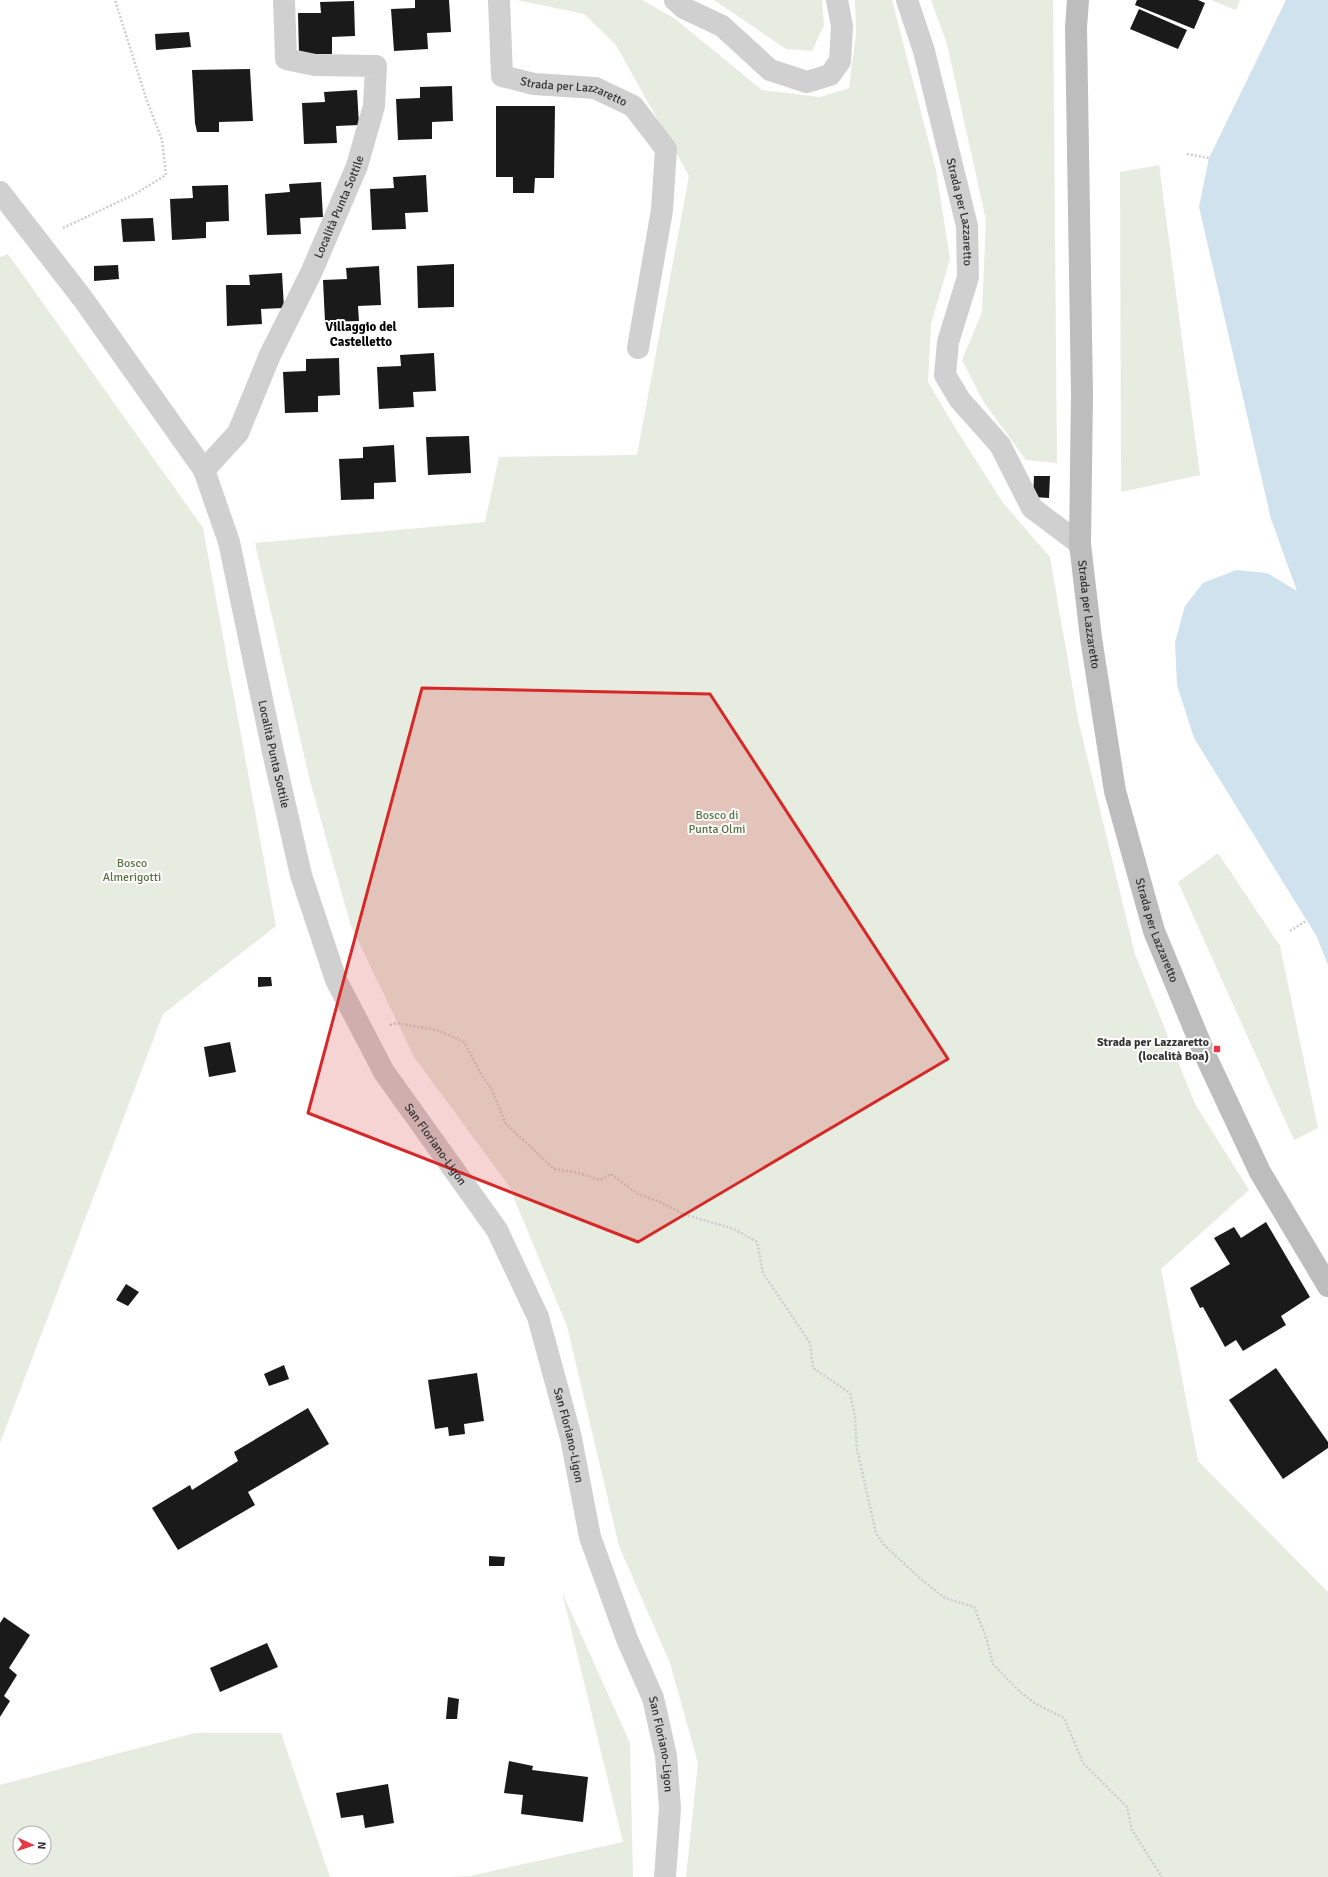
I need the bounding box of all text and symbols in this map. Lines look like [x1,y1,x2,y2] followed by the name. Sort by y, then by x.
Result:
[519,73,630,110] street label: Strada per Lazzaretto
[311,154,367,261] street label: Località Punta Sottile
[943,156,975,266] street label: Strada per Lazzaretto
[325,319,397,350] district label: Villaggio del Castelletto
[1074,559,1103,670] street label: Strada per Lazzaretto
[255,699,293,810] street label: Località Punta Sottile
[689,808,745,837] park label: Bosco di Punta Olmi
[103,856,161,885] park label: Bosco Almerigotti
[1132,876,1182,985] street label: Strada per Lazzaretto
[1097,1035,1209,1064] place label: Strada per Lazzaretto (località Boa)
[1212,1044,1222,1054] marker: Strada per Lazzaretto (località Boa)
[401,1100,470,1188] street label: San Floriano-Ligon
[550,1386,587,1484] street label: San Floriano-Ligon
[645,1695,676,1793] street label: San Floriano-Ligon
[12,1825,52,1865] north arrow
[35,1841,48,1850] text: N

